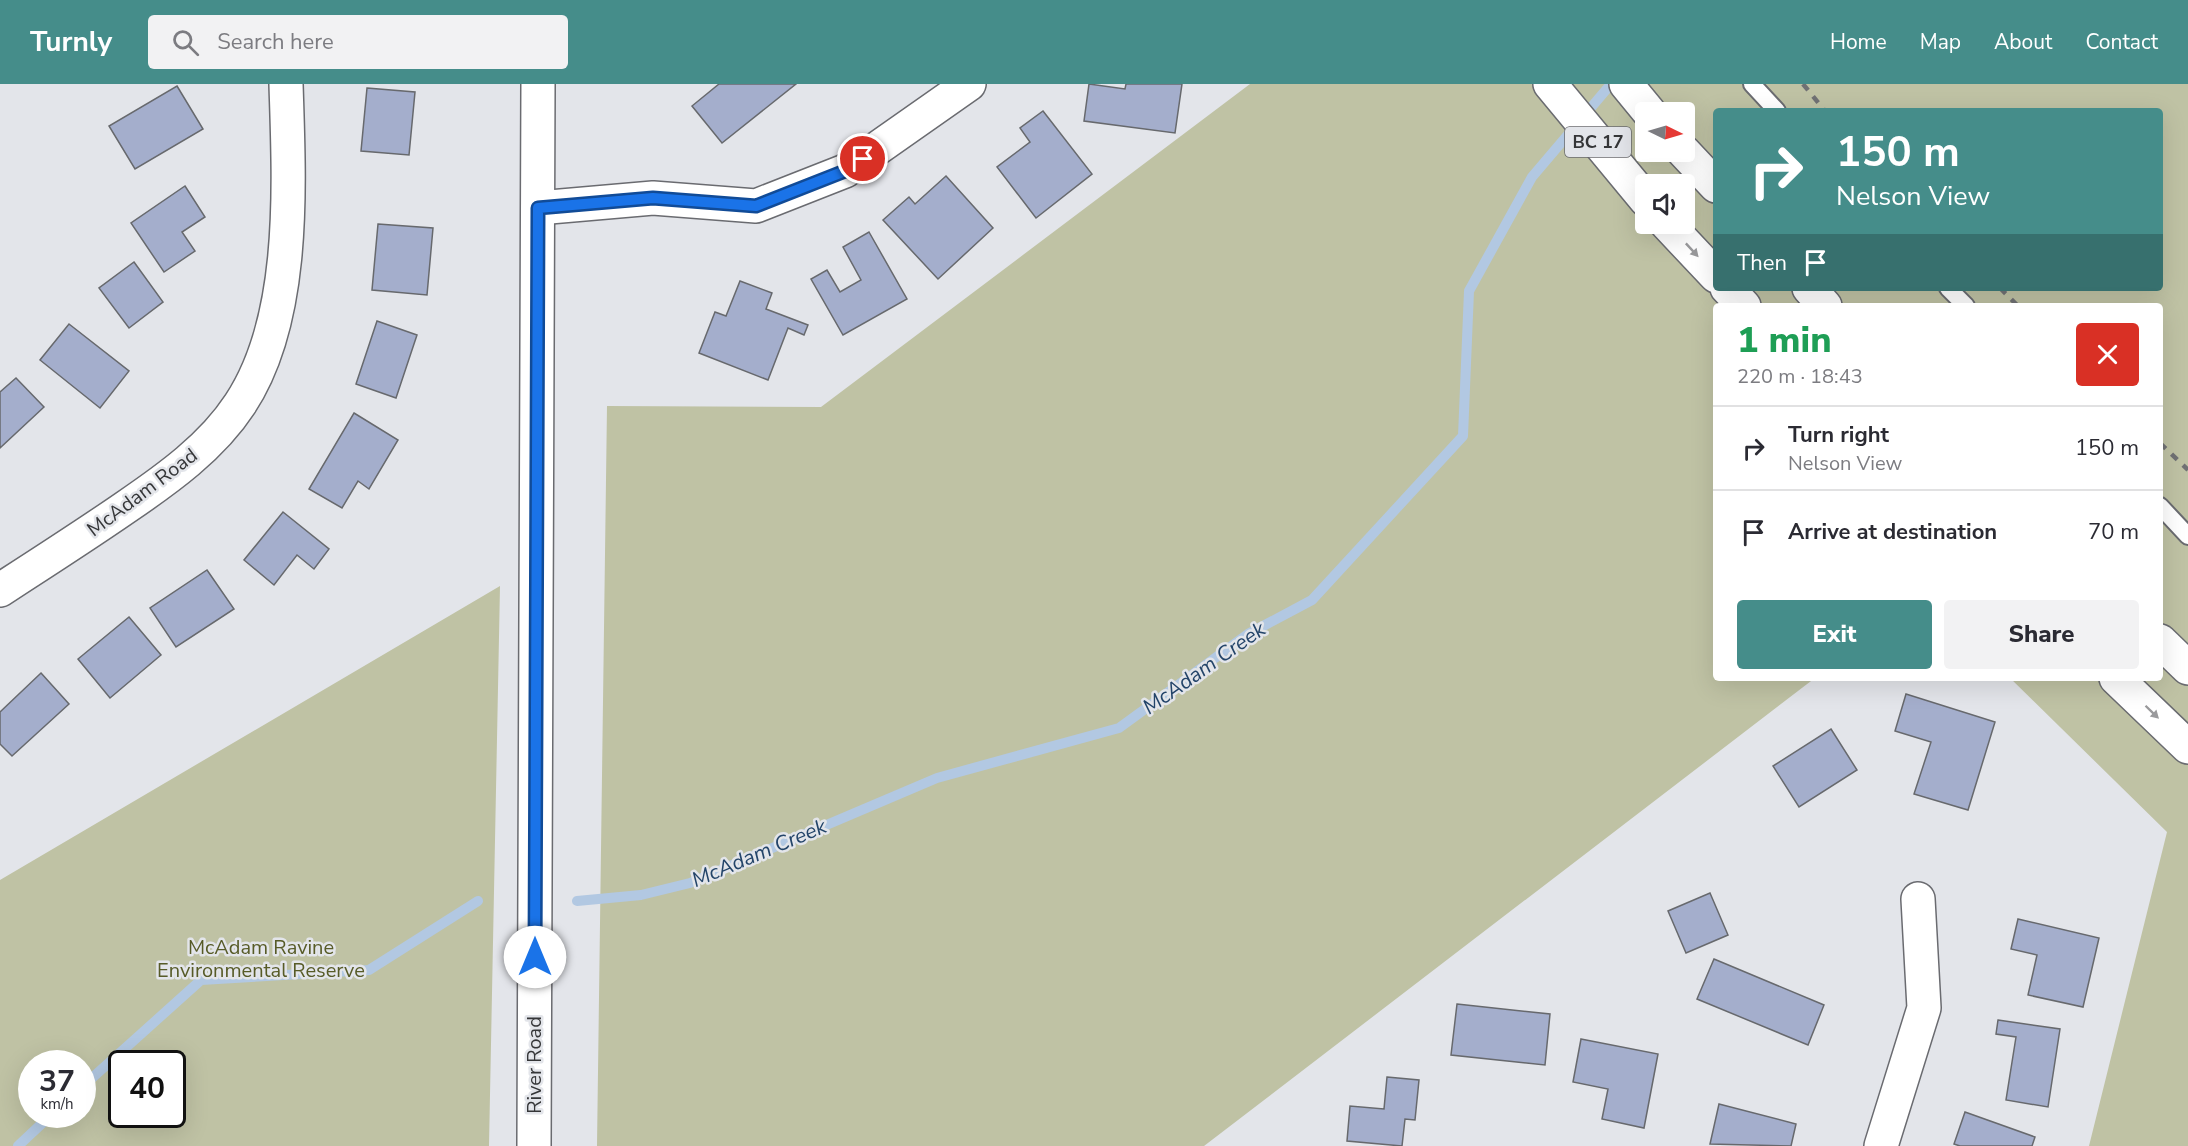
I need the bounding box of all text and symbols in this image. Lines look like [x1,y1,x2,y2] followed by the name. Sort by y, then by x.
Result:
[148,15,568,69] search box
[30,23,112,61] text: Turnly
[169,26,202,59] icon: search
[217,27,334,57] text: Search here
[1830,28,1887,56] text: Home
[1920,28,1961,56] text: Map
[1994,28,2052,56] text: About
[2085,28,2158,56] text: Contact
[1635,102,1695,162] north arrow
[1635,102,1695,234] map controls
[1836,124,1960,181] text: 150 m
[1565,127,1631,157] road number: BC 17
[1737,132,1815,210] icon: right
[837,133,888,184] pin
[846,142,879,175] icon: arrive
[1635,174,1695,234] button: sound
[1836,178,1990,215] text: Nelson View
[1684,242,1698,256] one-way arrow
[1799,246,1832,279] icon: arrive
[1737,248,1787,278] text: Then
[1737,316,1832,365] text: 1 min
[2076,323,2139,386] button: close
[1737,363,1863,390] text: 220 m · 18:43
[1788,420,1889,450] text: Turn right
[1737,432,1770,465] icon: right
[2075,433,2139,463] text: 150 m
[82,442,203,543] street label: McAdam Road
[1788,450,1902,477] text: Nelson View
[1737,516,1770,549] icon: arrive
[1788,517,1997,547] text: Arrive at destination
[2088,517,2139,547] text: 70 m
[1737,600,1932,669] button: Exit
[1944,600,2139,669] button: Share
[1137,615,1271,721] water label: McAdam Creek
[2144,705,2158,719] one-way arrow
[687,812,831,894] water label: McAdam Creek
[503,925,567,989] position arrow
[157,934,365,984] park label: McAdam Ravine Environmental Reserve
[521,1016,548,1114] street label: River Road
[108,1050,186,1128] speed limit sign: 40
[39,1061,75,1102] text: 37
[40,1094,74,1114] text: km/h

